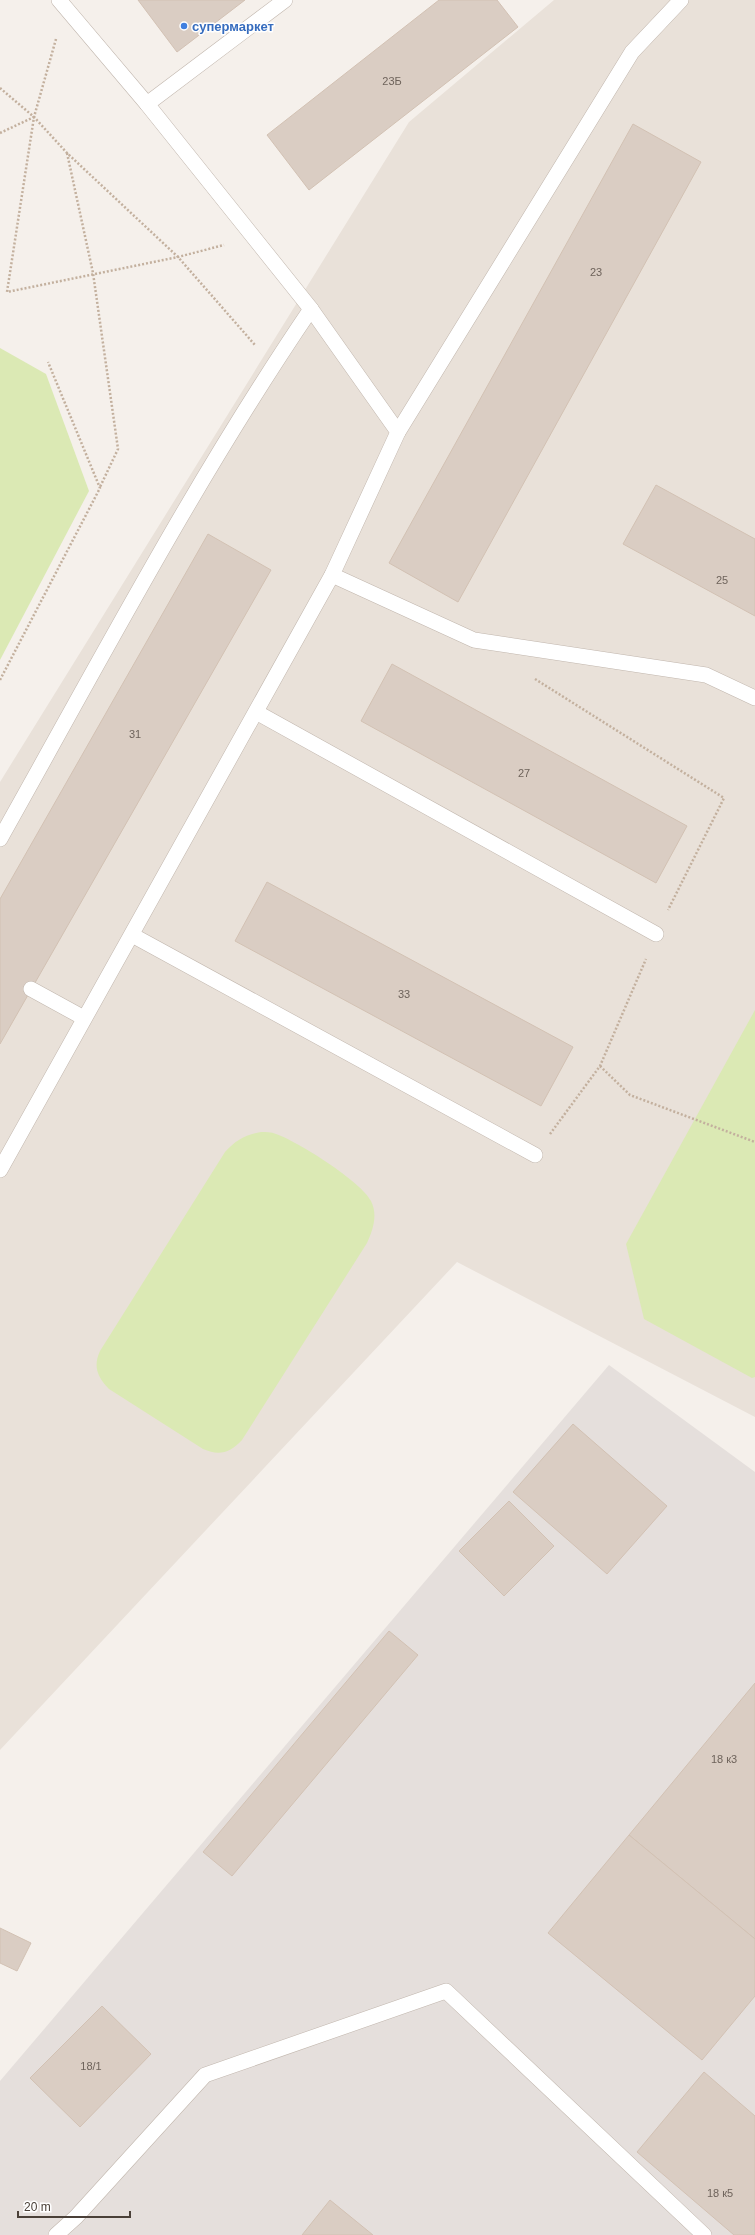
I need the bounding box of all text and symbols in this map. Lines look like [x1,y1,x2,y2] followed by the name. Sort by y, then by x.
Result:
[192,19,274,34] place label: супермаркет
[179,21,189,31] marker: супермаркет
[382,75,402,87] house number: 23Б
[590,266,602,278] house number: 23
[716,574,728,586] house number: 25
[129,728,141,740] house number: 31
[518,767,530,779] house number: 27
[398,988,410,1000] house number: 33
[711,1753,737,1765] house number: 18 к3
[80,2060,102,2072] house number: 18/1
[707,2187,733,2199] house number: 18 к5
[18,2193,130,2219] scale bar
[24,2200,51,2214] text: 20 m

